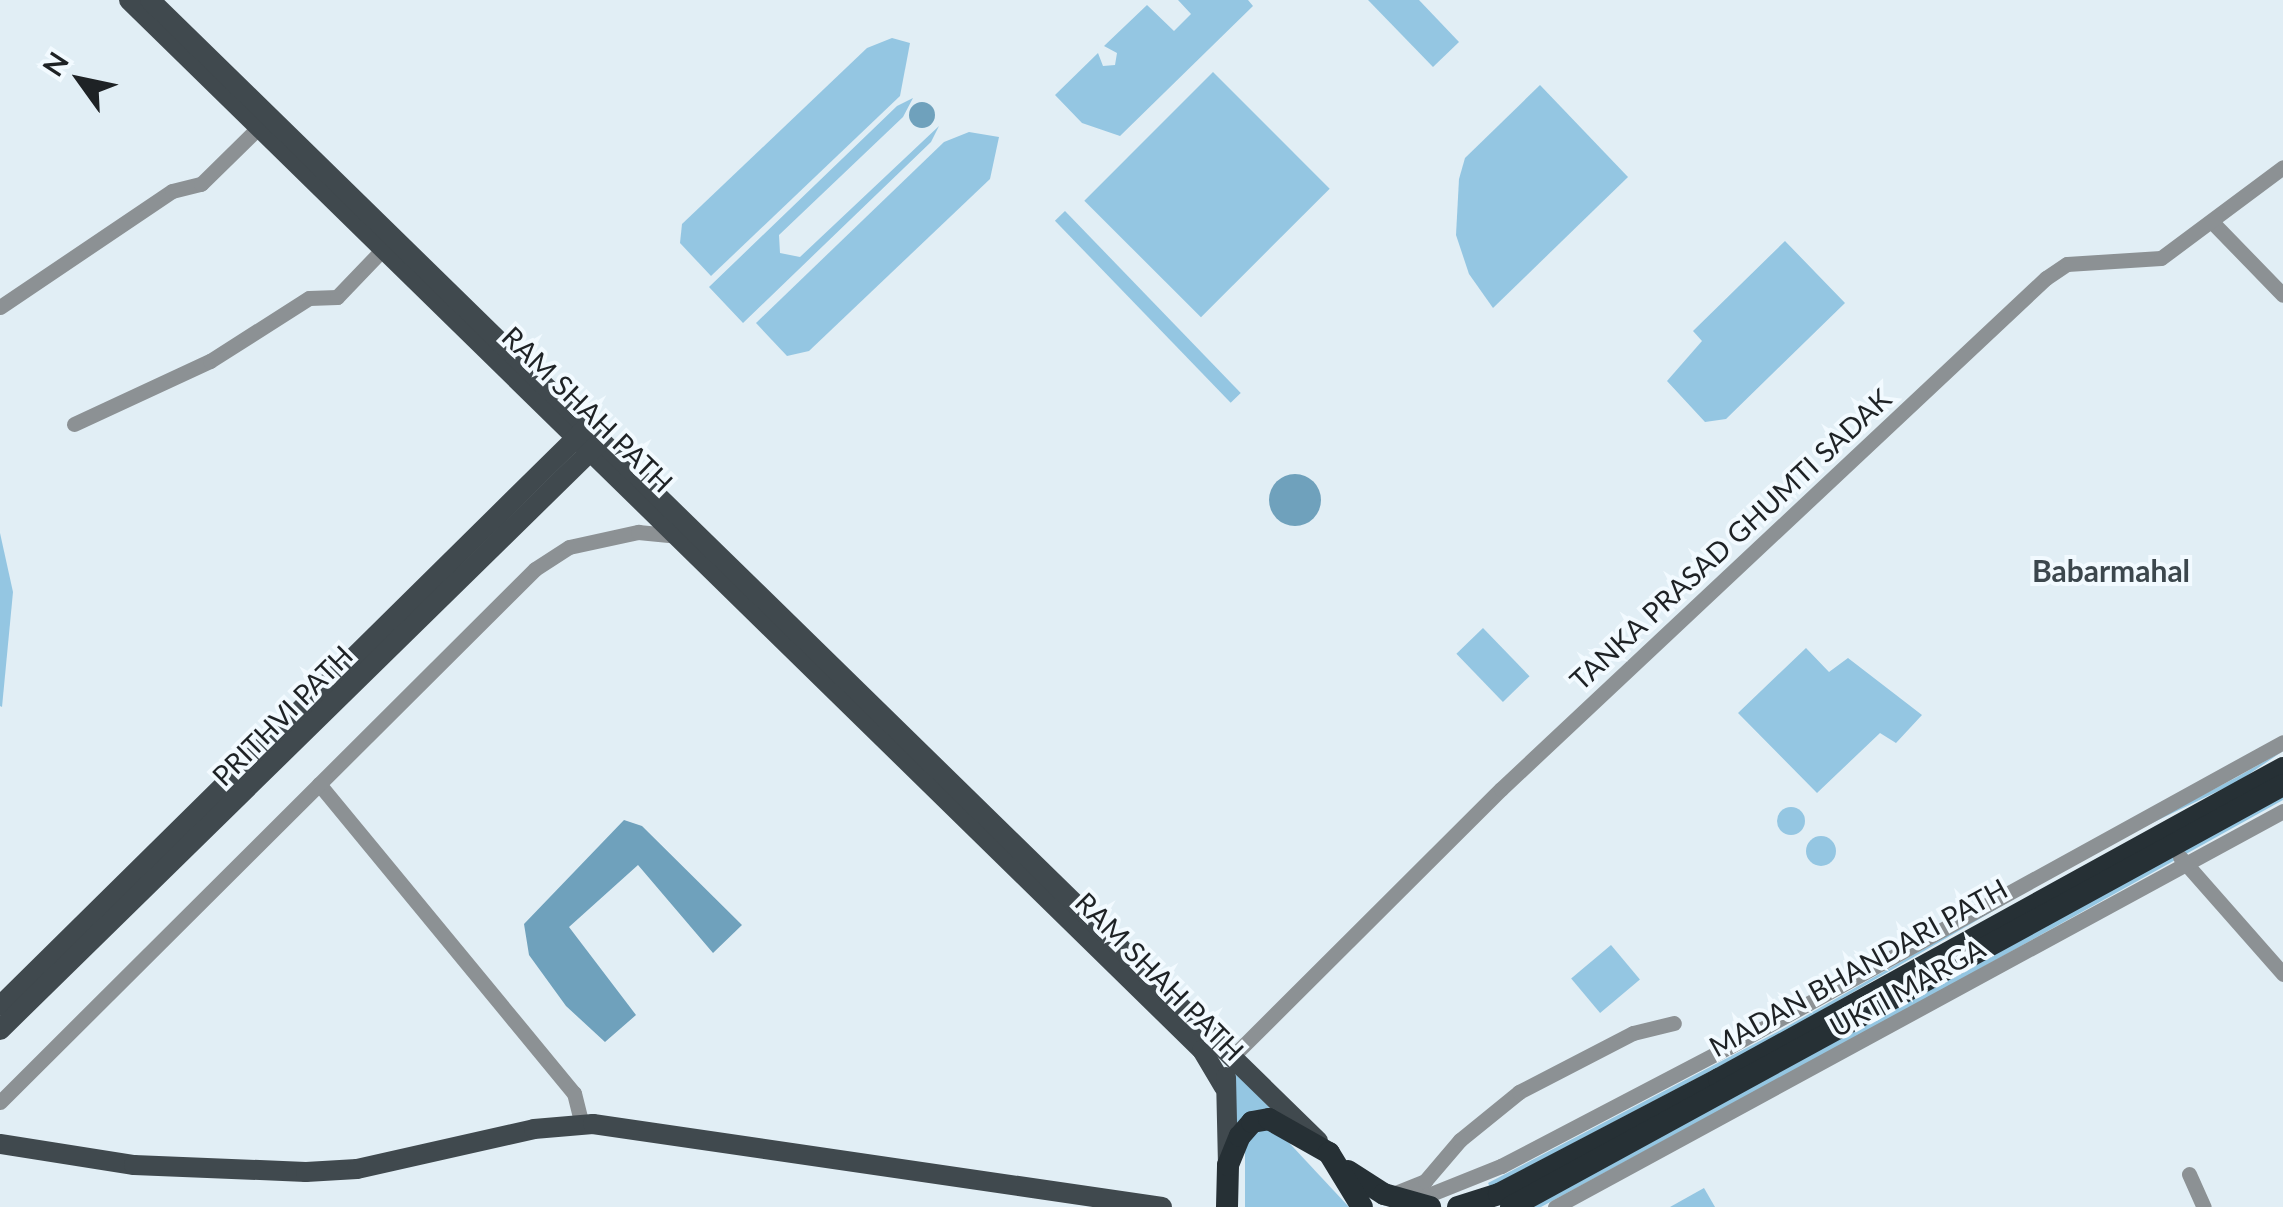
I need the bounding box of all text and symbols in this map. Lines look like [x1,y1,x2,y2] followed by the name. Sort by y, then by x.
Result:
[30,30,130,130] north arrow
[35,45,75,82] text: N
[496,319,680,499] street label: RAM SHAH PATH
[1562,381,1898,697] street label: TANKA PRASAD GHUMTI SADAK
[2032,552,2190,588] district label: Babarmahal
[205,638,359,792] street label: PRITHVI PATH
[1703,871,2013,1063] street label: MADAN BHANDARI PATH
[1069,885,1251,1067] street label: RAM SHAH PATH
[1824,931,1990,1043] street label: UKTI MARGA

